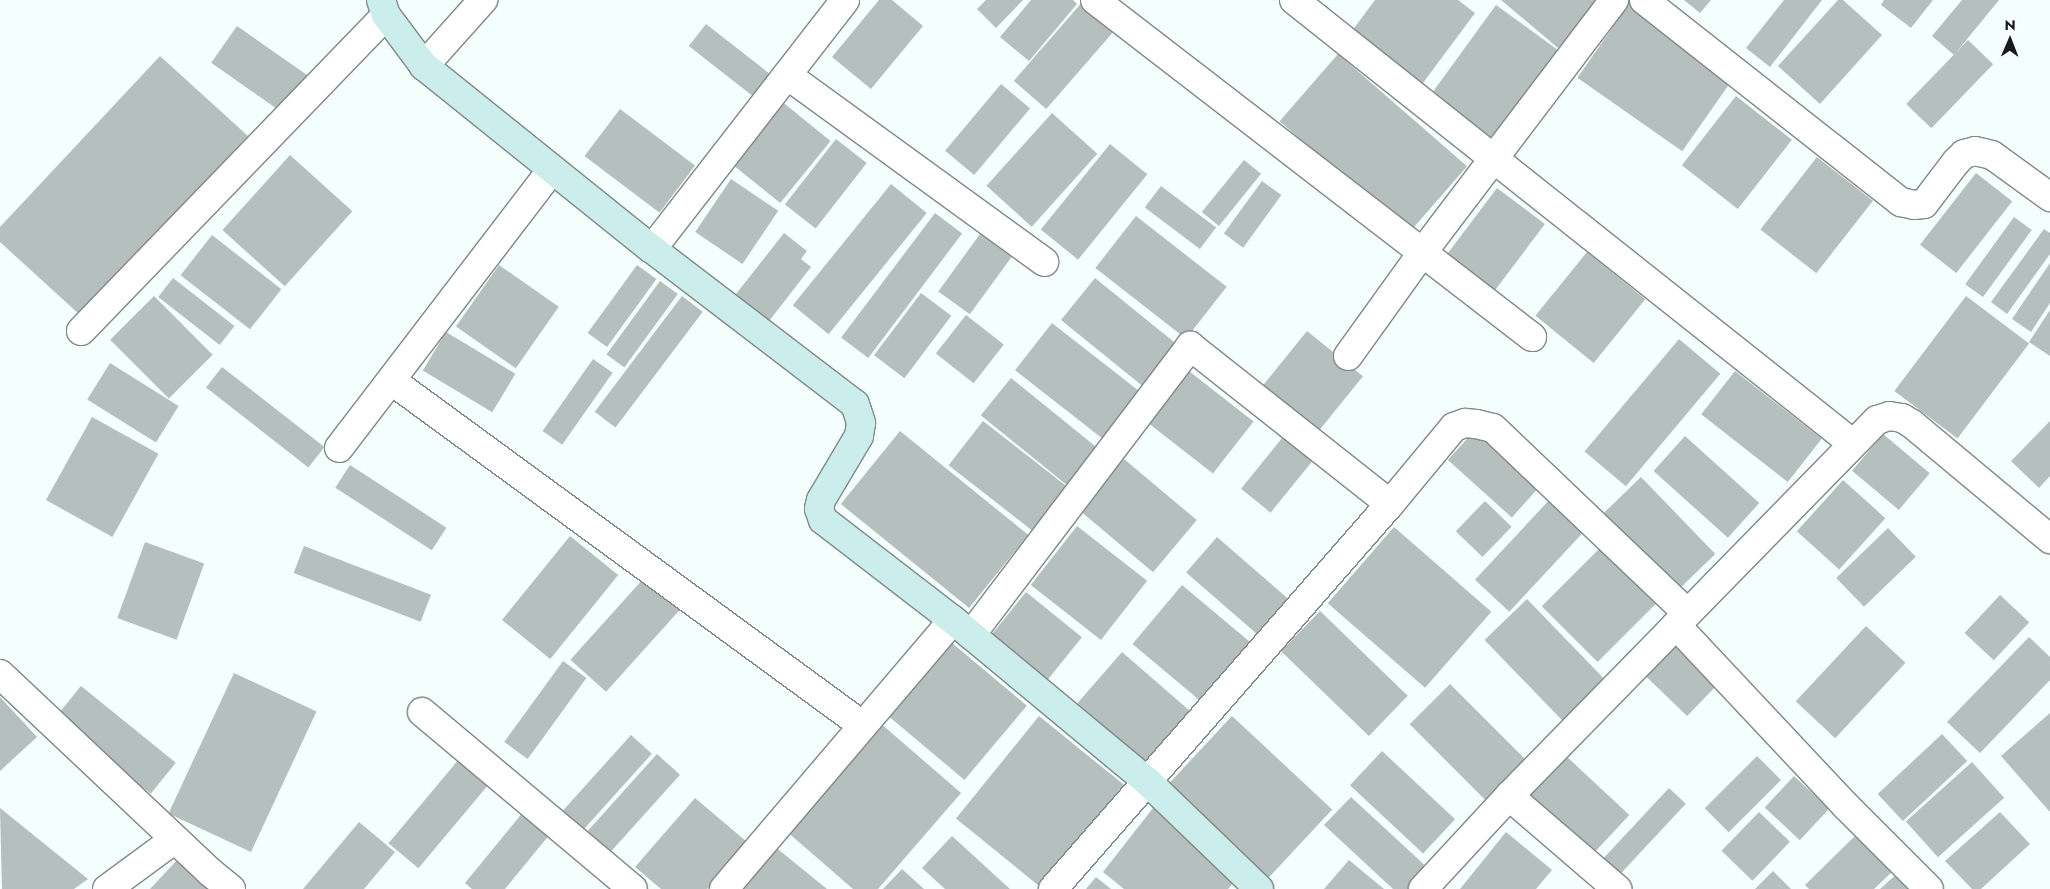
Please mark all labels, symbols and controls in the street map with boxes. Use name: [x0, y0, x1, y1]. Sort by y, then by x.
north arrow: [1985, 15, 2035, 65]
text: N: [2005, 15, 2016, 35]

